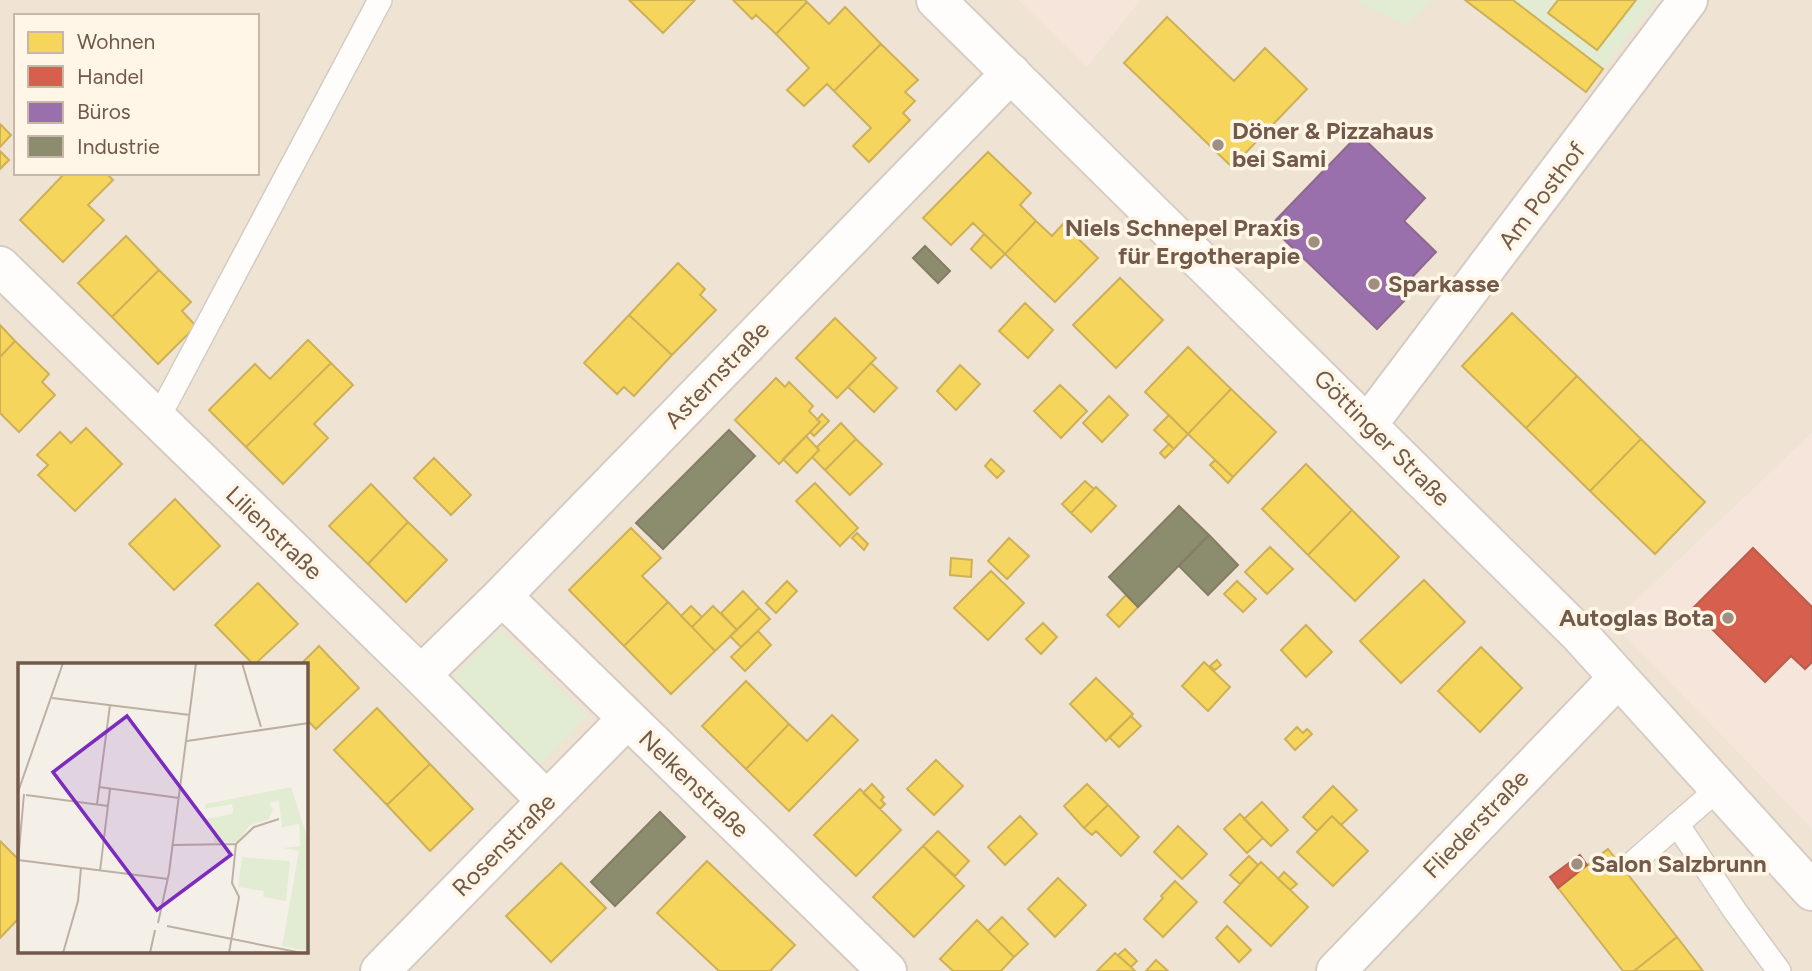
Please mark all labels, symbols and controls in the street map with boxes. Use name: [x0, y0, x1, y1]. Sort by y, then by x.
legend: [14, 14, 259, 175]
text: Wohnen: [77, 29, 155, 54]
text: Handel: [77, 64, 144, 89]
text: Büros: [77, 99, 131, 124]
place label: Döner & Pizzahaus bei Sami: [1232, 116, 1433, 173]
text: Industrie: [77, 134, 160, 159]
street label: Am Posthof: [1492, 136, 1591, 255]
marker: Döner & Pizzahaus bei Sami: [1210, 137, 1226, 153]
place label: Niels Schnepel Praxis für Ergotherapie: [1065, 213, 1300, 270]
marker: Niels Schnepel Praxis für Ergotherapie: [1306, 234, 1322, 250]
place label: Sparkasse: [1388, 269, 1500, 298]
marker: Sparkasse: [1366, 276, 1382, 292]
street label: Asternstraße: [658, 315, 775, 434]
street label: Göttinger Straße: [1308, 363, 1457, 512]
street label: Lilienstraße: [220, 480, 329, 586]
place label: Autoglas Bota: [1559, 603, 1714, 632]
marker: Autoglas Bota: [1720, 610, 1736, 626]
inset map: [18, 663, 308, 954]
street label: Nelkenstraße: [633, 724, 756, 843]
street label: Fliederstraße: [1417, 763, 1535, 884]
street label: Rosenstraße: [446, 787, 561, 902]
place label: Salon Salzbrunn: [1591, 849, 1767, 878]
marker: Salon Salzbrunn: [1569, 856, 1585, 872]

